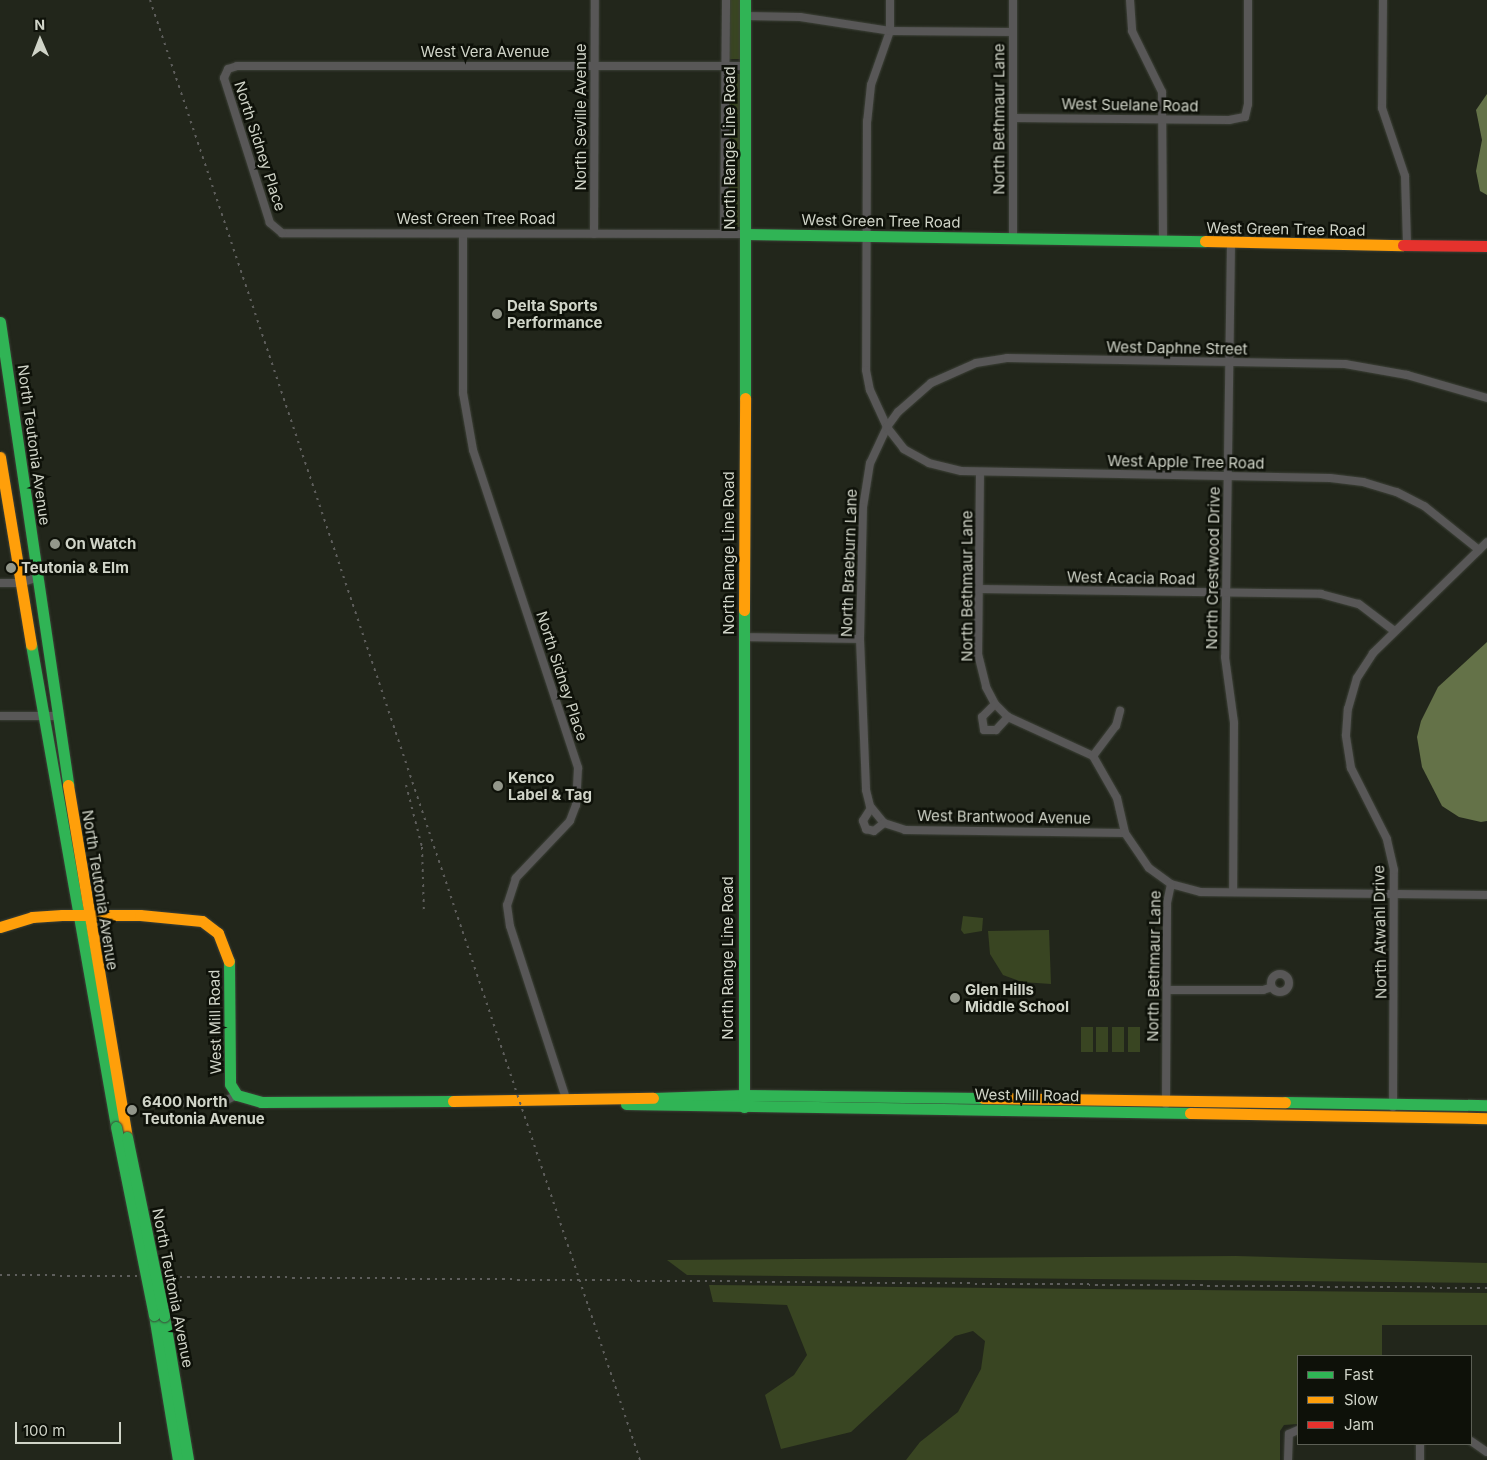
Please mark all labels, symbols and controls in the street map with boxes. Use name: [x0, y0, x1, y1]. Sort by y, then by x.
north arrow: [15, 15, 65, 65]
text: N: [34, 16, 45, 33]
street label: West Vera Avenue: [420, 43, 550, 61]
street label: North Seville Avenue: [572, 43, 590, 191]
street label: North Bethmaur Lane: [990, 43, 1008, 195]
street label: North Range Line Road: [721, 66, 739, 230]
street label: North Sidney Place: [231, 79, 289, 213]
street label: West Suelane Road: [1061, 95, 1199, 115]
street label: West Green Tree Road: [396, 210, 556, 228]
street label: West Green Tree Road: [801, 211, 961, 231]
street label: West Green Tree Road: [1206, 219, 1366, 239]
place label: Delta Sports Performance: [507, 296, 602, 331]
marker: Delta Sports Performance: [491, 308, 503, 320]
street label: West Daphne Street: [1106, 338, 1248, 358]
street label: North Teutonia Avenue: [14, 364, 54, 526]
street label: West Apple Tree Road: [1107, 452, 1265, 472]
street label: North Range Line Road: [720, 471, 738, 635]
street label: North Crestwood Drive: [1203, 486, 1223, 650]
street label: North Braeburn Lane: [837, 489, 861, 637]
street label: North Bethmaur Lane: [958, 510, 976, 662]
place label: On Watch: [65, 535, 136, 553]
marker: On Watch: [49, 538, 61, 550]
place label: Teutonia & Elm: [21, 559, 129, 577]
marker: Teutonia & Elm: [5, 562, 17, 574]
street label: West Acacia Road: [1067, 568, 1195, 588]
street label: North Sidney Place: [533, 609, 591, 743]
place label: Kenco Label & Tag: [508, 768, 592, 803]
marker: Kenco Label & Tag: [492, 780, 504, 792]
street label: West Brantwood Avenue: [917, 806, 1091, 828]
street label: North Teutonia Avenue: [78, 809, 122, 971]
street label: North Atwahl Drive: [1370, 865, 1390, 999]
street label: North Range Line Road: [719, 876, 737, 1040]
street label: North Bethmaur Lane: [1144, 890, 1164, 1042]
street label: West Mill Road: [205, 970, 225, 1074]
place label: Glen Hills Middle School: [965, 980, 1069, 1015]
marker: Glen Hills Middle School: [949, 992, 961, 1004]
street label: West Mill Road: [975, 1085, 1079, 1105]
place label: 6400 North Teutonia Avenue: [142, 1092, 265, 1127]
marker: 6400 North Teutonia Avenue: [126, 1104, 138, 1116]
street label: North Teutonia Avenue: [149, 1207, 197, 1369]
legend: [1297, 1355, 1472, 1445]
text: Fast: [1344, 1365, 1374, 1384]
text: Slow: [1344, 1390, 1378, 1409]
scale bar: [18, 1412, 124, 1444]
text: Jam: [1344, 1415, 1374, 1434]
text: 100 m: [23, 1421, 65, 1440]

